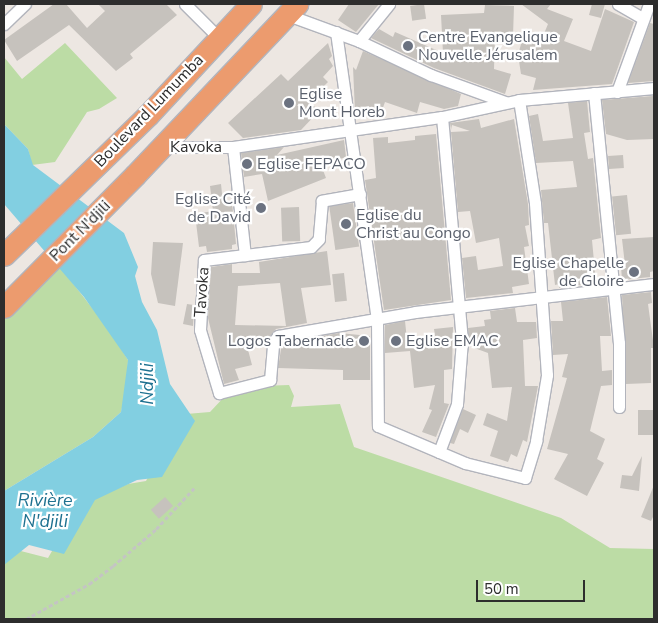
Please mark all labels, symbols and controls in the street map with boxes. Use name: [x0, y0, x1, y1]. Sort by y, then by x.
place label: Centre Evangelique Nouvelle Jérusalem: [418, 27, 558, 65]
marker: Centre Evangelique Nouvelle Jérusalem: [402, 40, 414, 52]
street label: Boulevard Lumumba: [90, 51, 208, 171]
place label: Eglise Mont Horeb: [299, 84, 385, 122]
marker: Eglise Mont Horeb: [283, 97, 295, 109]
street label: Kavoka: [170, 137, 222, 157]
place label: Eglise FEPACO: [257, 154, 366, 174]
marker: Eglise FEPACO: [241, 158, 253, 170]
place label: Eglise Cité de David: [175, 189, 251, 227]
street label: Pont N'djili: [46, 197, 114, 265]
marker: Eglise Cité de David: [255, 202, 267, 214]
place label: Eglise du Christ au Congo: [356, 205, 471, 243]
marker: Eglise du Christ au Congo: [340, 218, 352, 230]
place label: Eglise Chapelle de Gloire: [513, 253, 624, 291]
street label: Tavoka: [191, 266, 213, 318]
marker: Eglise Chapelle de Gloire: [628, 266, 640, 278]
place label: Logos Tabernacle: [228, 331, 354, 351]
place label: Eglise EMAC: [406, 331, 499, 351]
marker: Logos Tabernacle: [358, 335, 370, 347]
marker: Eglise EMAC: [390, 335, 402, 347]
water label: Ndjili: [136, 363, 158, 405]
water label: Rivière N'djili: [17, 490, 73, 532]
scale bar: [478, 570, 587, 602]
text: 50 m: [484, 579, 519, 599]

